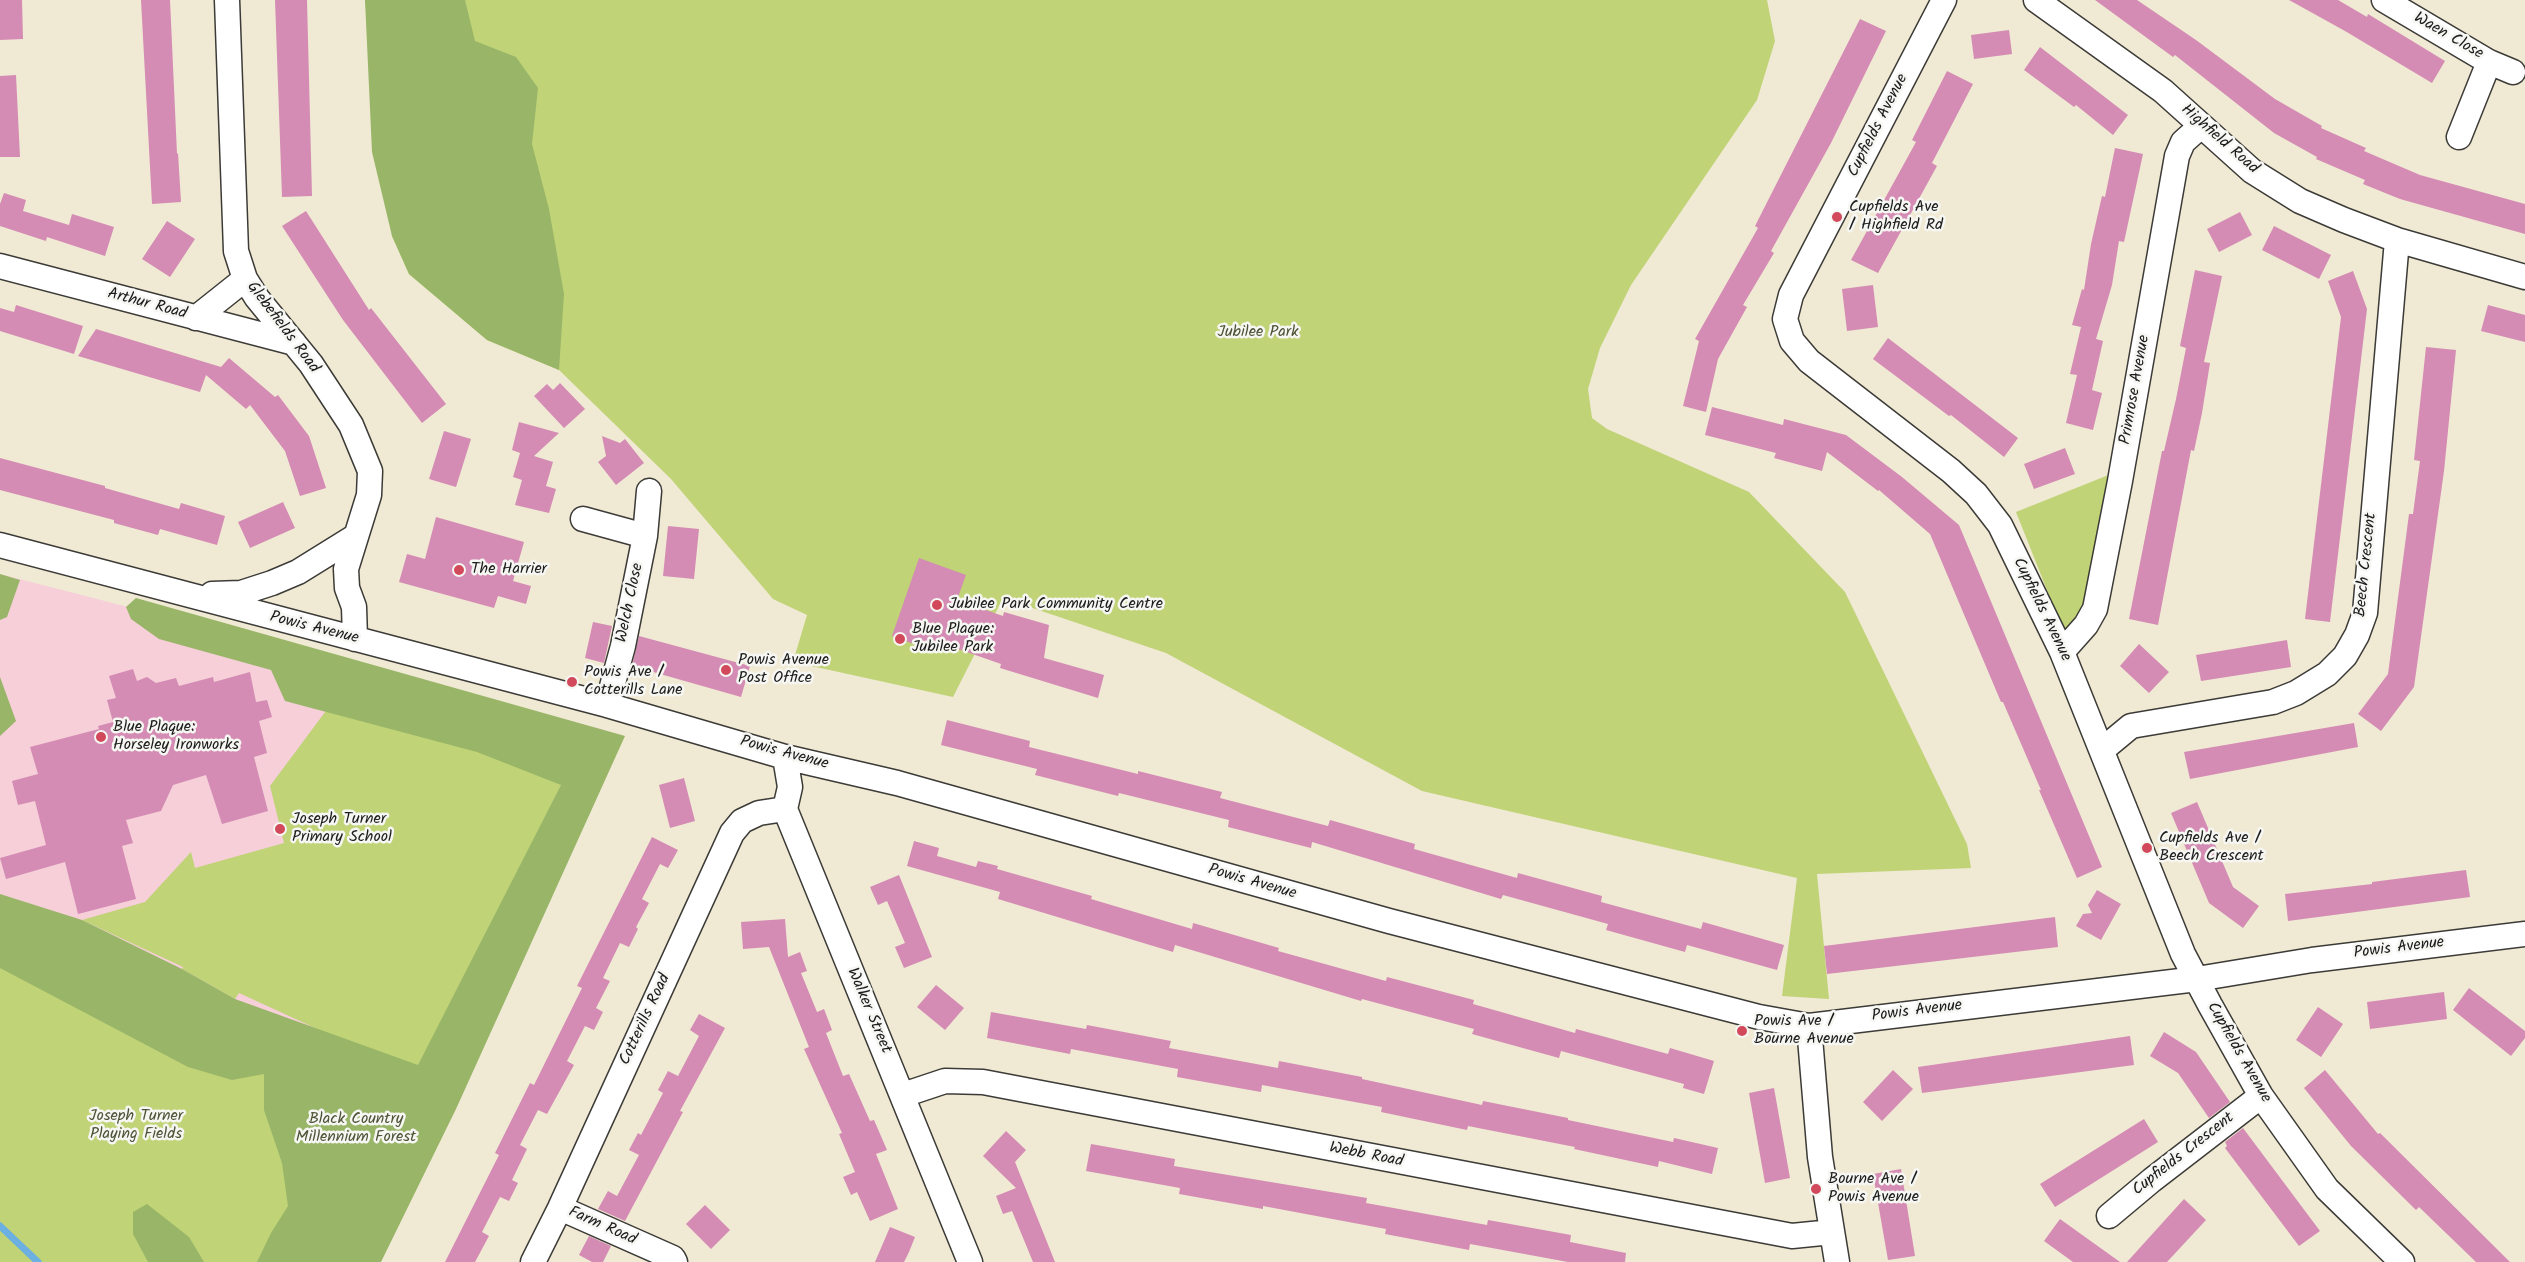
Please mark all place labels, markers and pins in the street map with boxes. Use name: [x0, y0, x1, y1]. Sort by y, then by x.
place label: Cupfields Ave / Highfield Rd: [1849, 198, 1943, 236]
marker: Cupfields Ave / Highfield Rd: [1830, 210, 1844, 224]
place label: The Harrier: [471, 560, 547, 580]
marker: The Harrier: [452, 563, 466, 577]
place label: Jubilee Park Community Centre: [949, 595, 1163, 615]
marker: Jubilee Park Community Centre: [930, 598, 944, 612]
place label: Blue Plaque: Jubilee Park: [912, 620, 994, 658]
marker: Blue Plaque: Jubilee Park: [893, 632, 907, 646]
place label: Powis Avenue Post Office: [738, 651, 829, 689]
place label: Powis Ave / Cotterills Lane: [584, 663, 683, 701]
marker: Powis Avenue Post Office: [719, 663, 733, 677]
marker: Powis Ave / Cotterills Lane: [565, 675, 579, 689]
place label: Blue Plaque: Horseley Ironworks: [113, 718, 239, 756]
marker: Blue Plaque: Horseley Ironworks: [94, 730, 108, 744]
place label: Joseph Turner Primary School: [292, 810, 392, 848]
marker: Joseph Turner Primary School: [273, 822, 287, 836]
place label: Cupfields Ave / Beech Crescent: [2159, 829, 2264, 867]
marker: Cupfields Ave / Beech Crescent: [2140, 841, 2154, 855]
place label: Powis Ave / Bourne Avenue: [1754, 1012, 1854, 1050]
marker: Powis Ave / Bourne Avenue: [1735, 1024, 1749, 1038]
place label: Bourne Ave / Powis Avenue: [1828, 1170, 1919, 1208]
marker: Bourne Ave / Powis Avenue: [1809, 1182, 1823, 1196]

